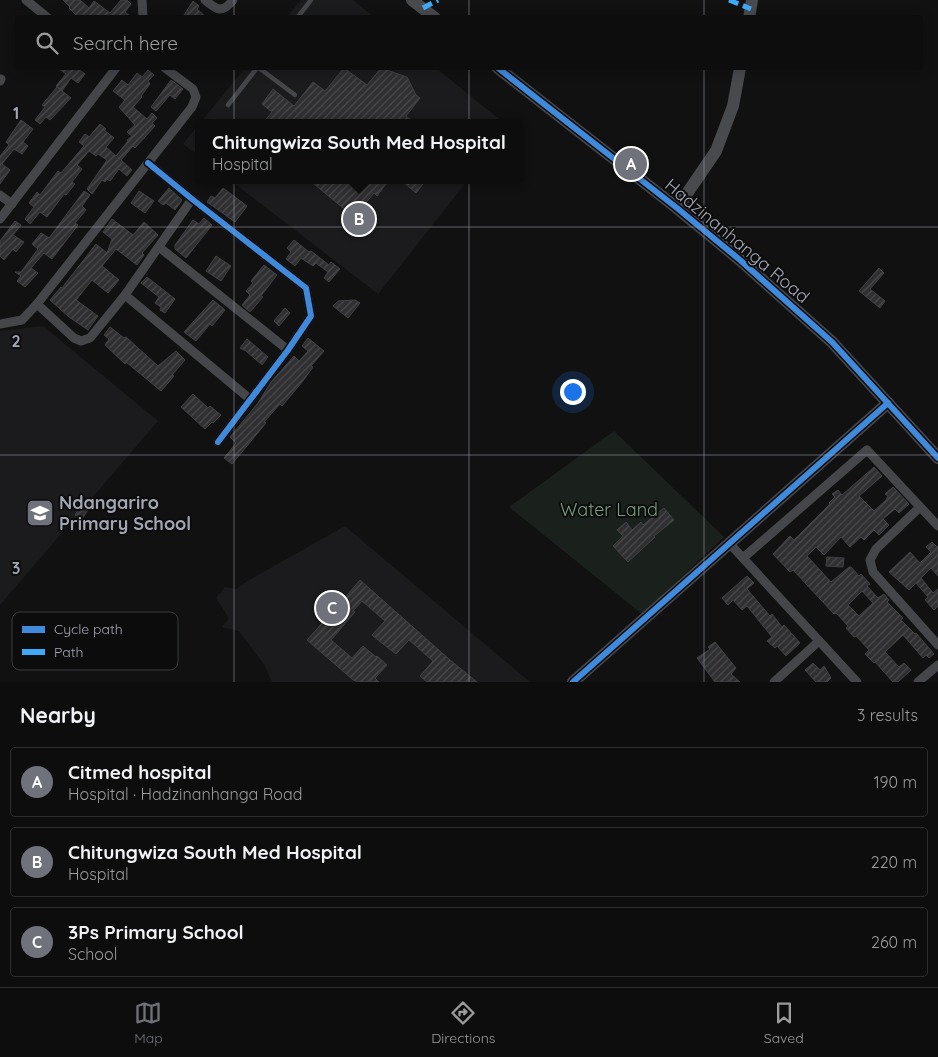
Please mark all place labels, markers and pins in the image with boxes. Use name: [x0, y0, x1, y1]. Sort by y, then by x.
pin: A: [615, 145, 647, 183]
pin: B: [343, 200, 375, 238]
place label: Ndangariro Primary School: [59, 491, 191, 535]
school or university icon: Ndangariro Primary School: [25, 498, 55, 528]
pin: C: [316, 589, 348, 627]

